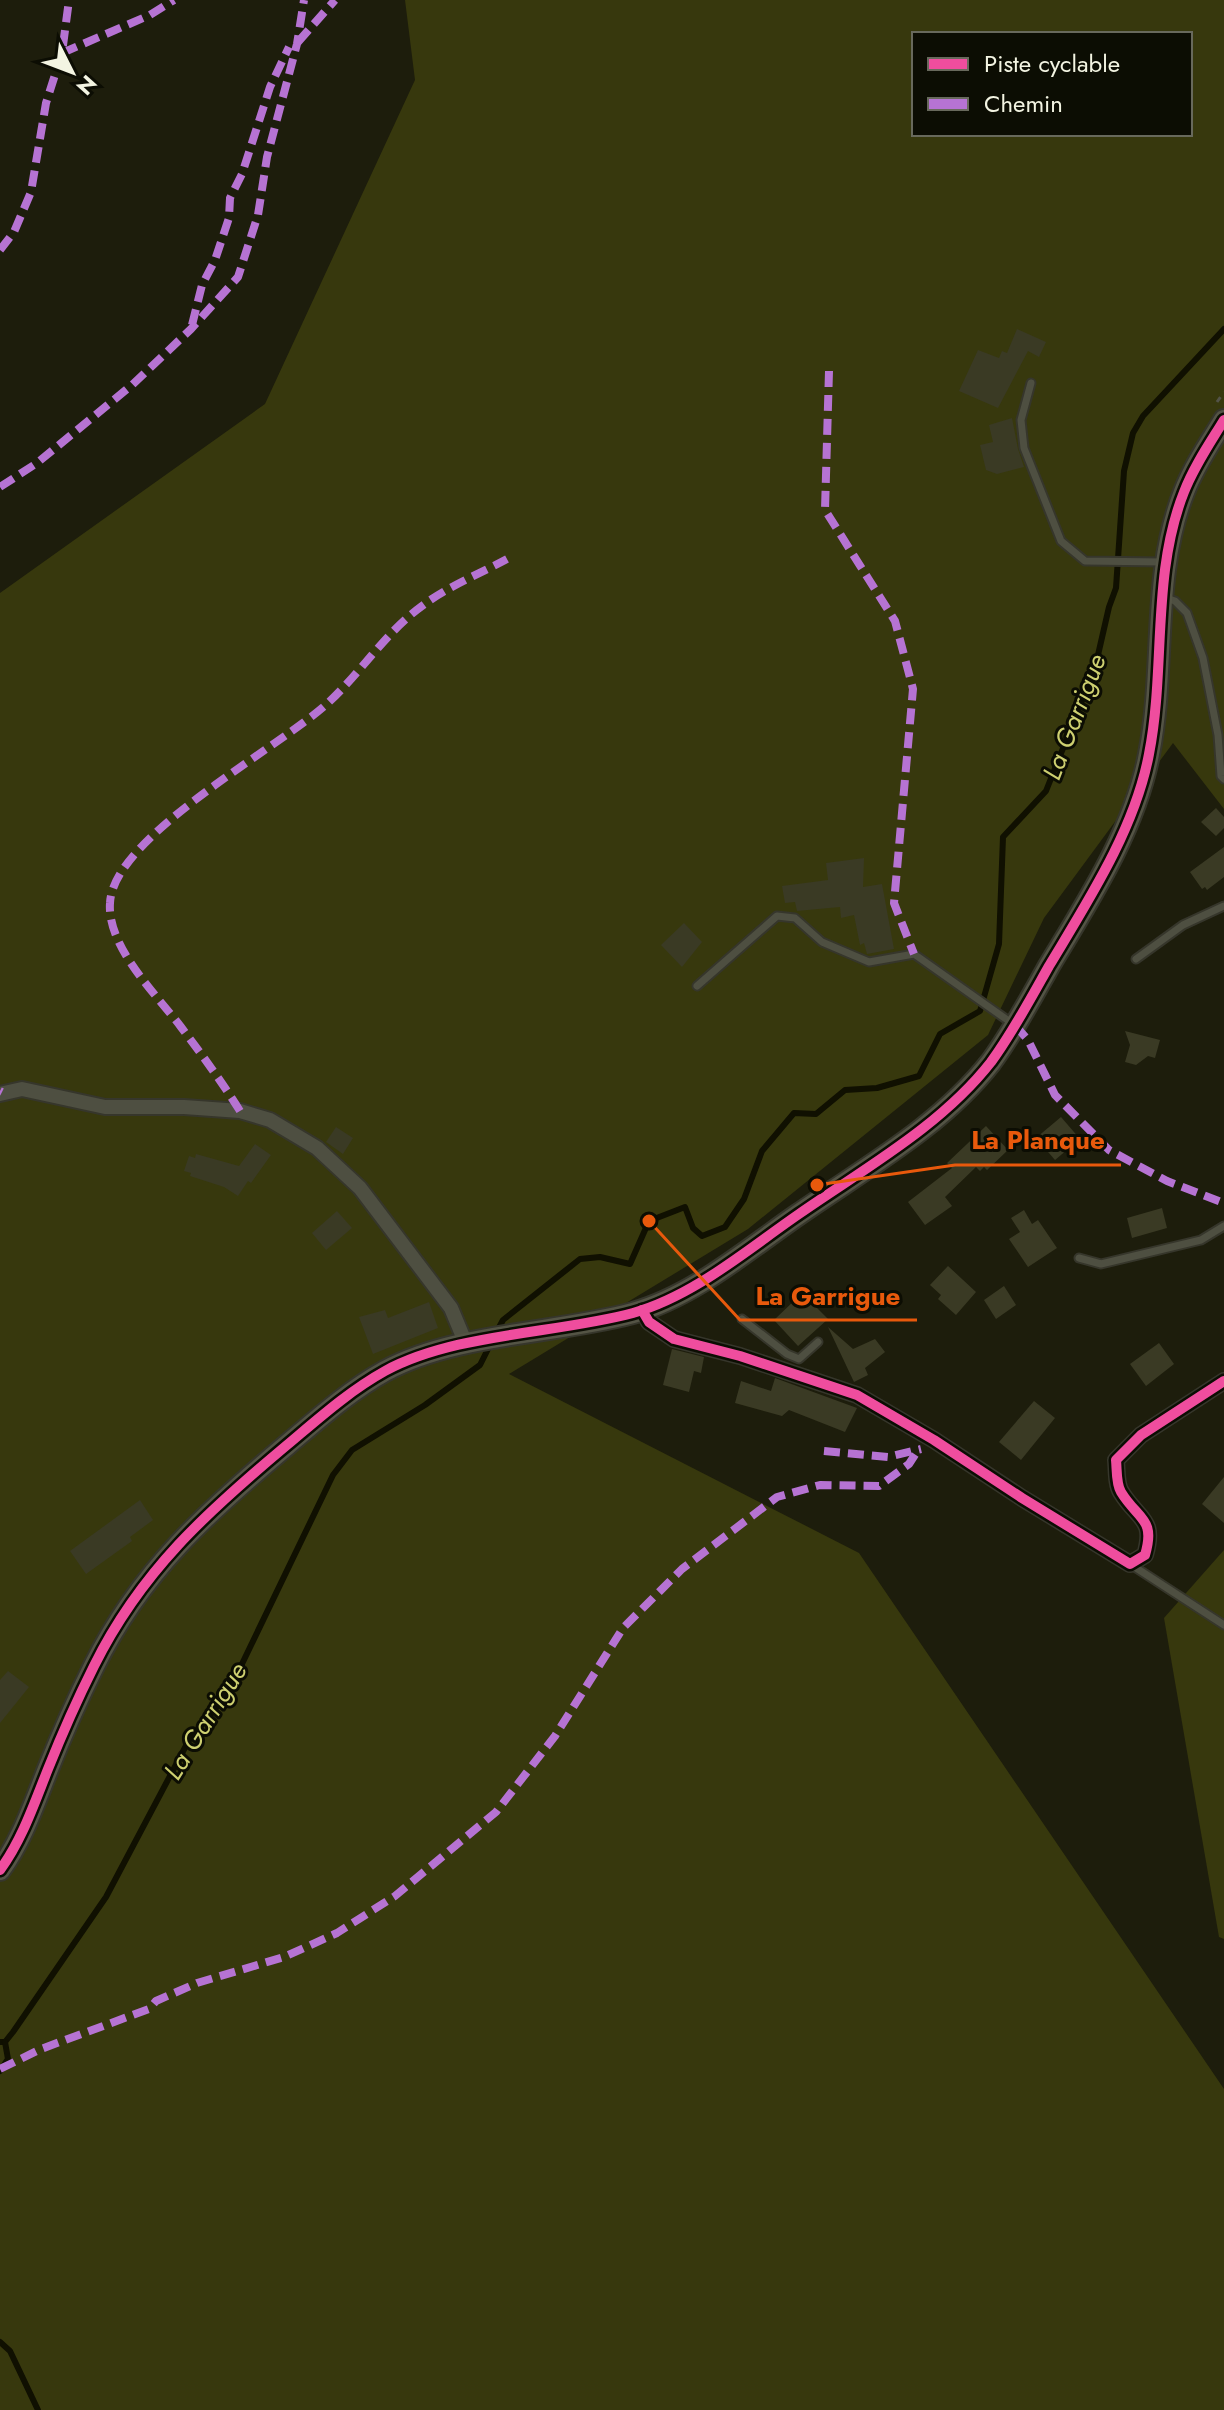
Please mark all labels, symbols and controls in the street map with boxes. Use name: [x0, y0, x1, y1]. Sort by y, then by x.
north arrow: [32, 32, 112, 112]
legend: [912, 32, 1192, 136]
text: Piste cyclable: [984, 46, 1120, 81]
text: N: [69, 68, 105, 103]
text: Chemin: [984, 86, 1063, 121]
water label: La Garrigue: [1033, 649, 1115, 785]
callout: La Planque: [955, 1115, 1121, 1165]
text: La Planque: [971, 1121, 1105, 1159]
callout: La Garrigue: [740, 1270, 917, 1320]
text: La Garrigue: [756, 1277, 901, 1315]
water label: La Garrigue: [154, 1655, 256, 1787]

